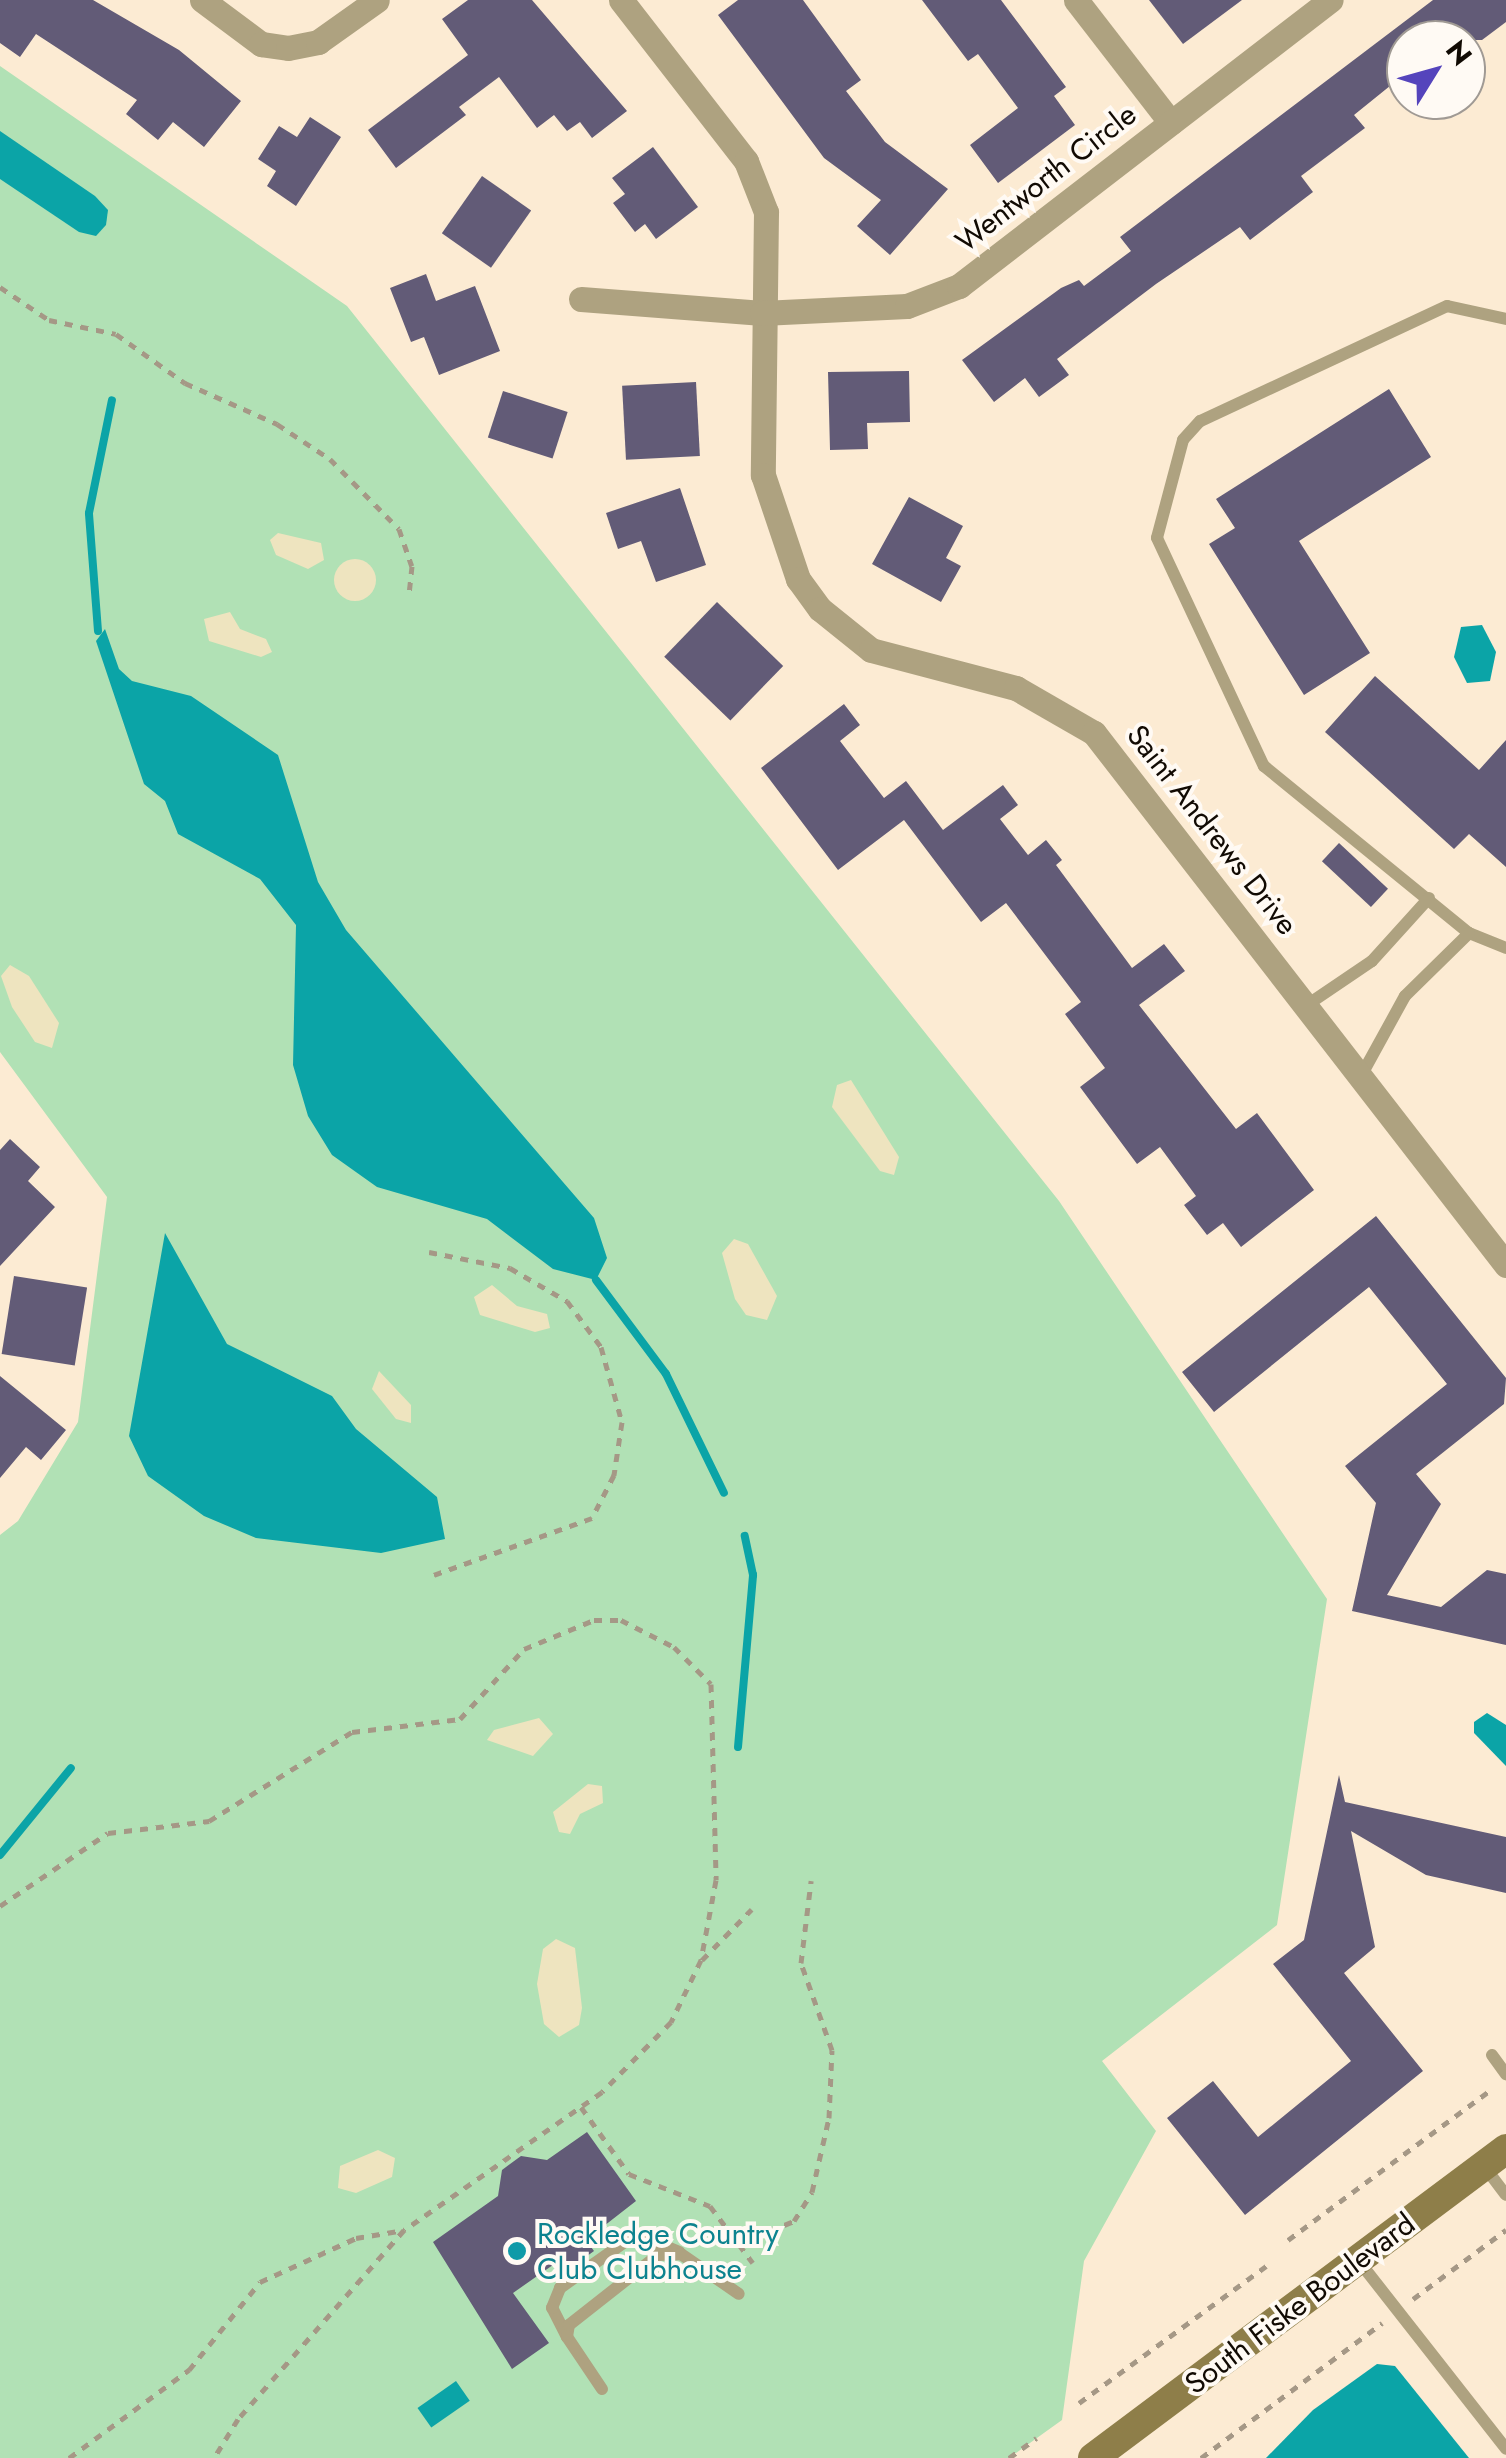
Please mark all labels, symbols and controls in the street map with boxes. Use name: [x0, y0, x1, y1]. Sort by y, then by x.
north arrow: [1386, 20, 1486, 120]
text: N: [1436, 32, 1482, 74]
street label: Wentworth Circle: [949, 96, 1143, 260]
street label: Saint Andrews Drive: [1119, 718, 1305, 942]
street label: South Fiske Boulevard: [1178, 2206, 1422, 2402]
place label: Rockledge Country Club Clubhouse: [537, 2216, 779, 2286]
marker: Rockledge Country Club Clubhouse: [506, 2240, 528, 2262]

